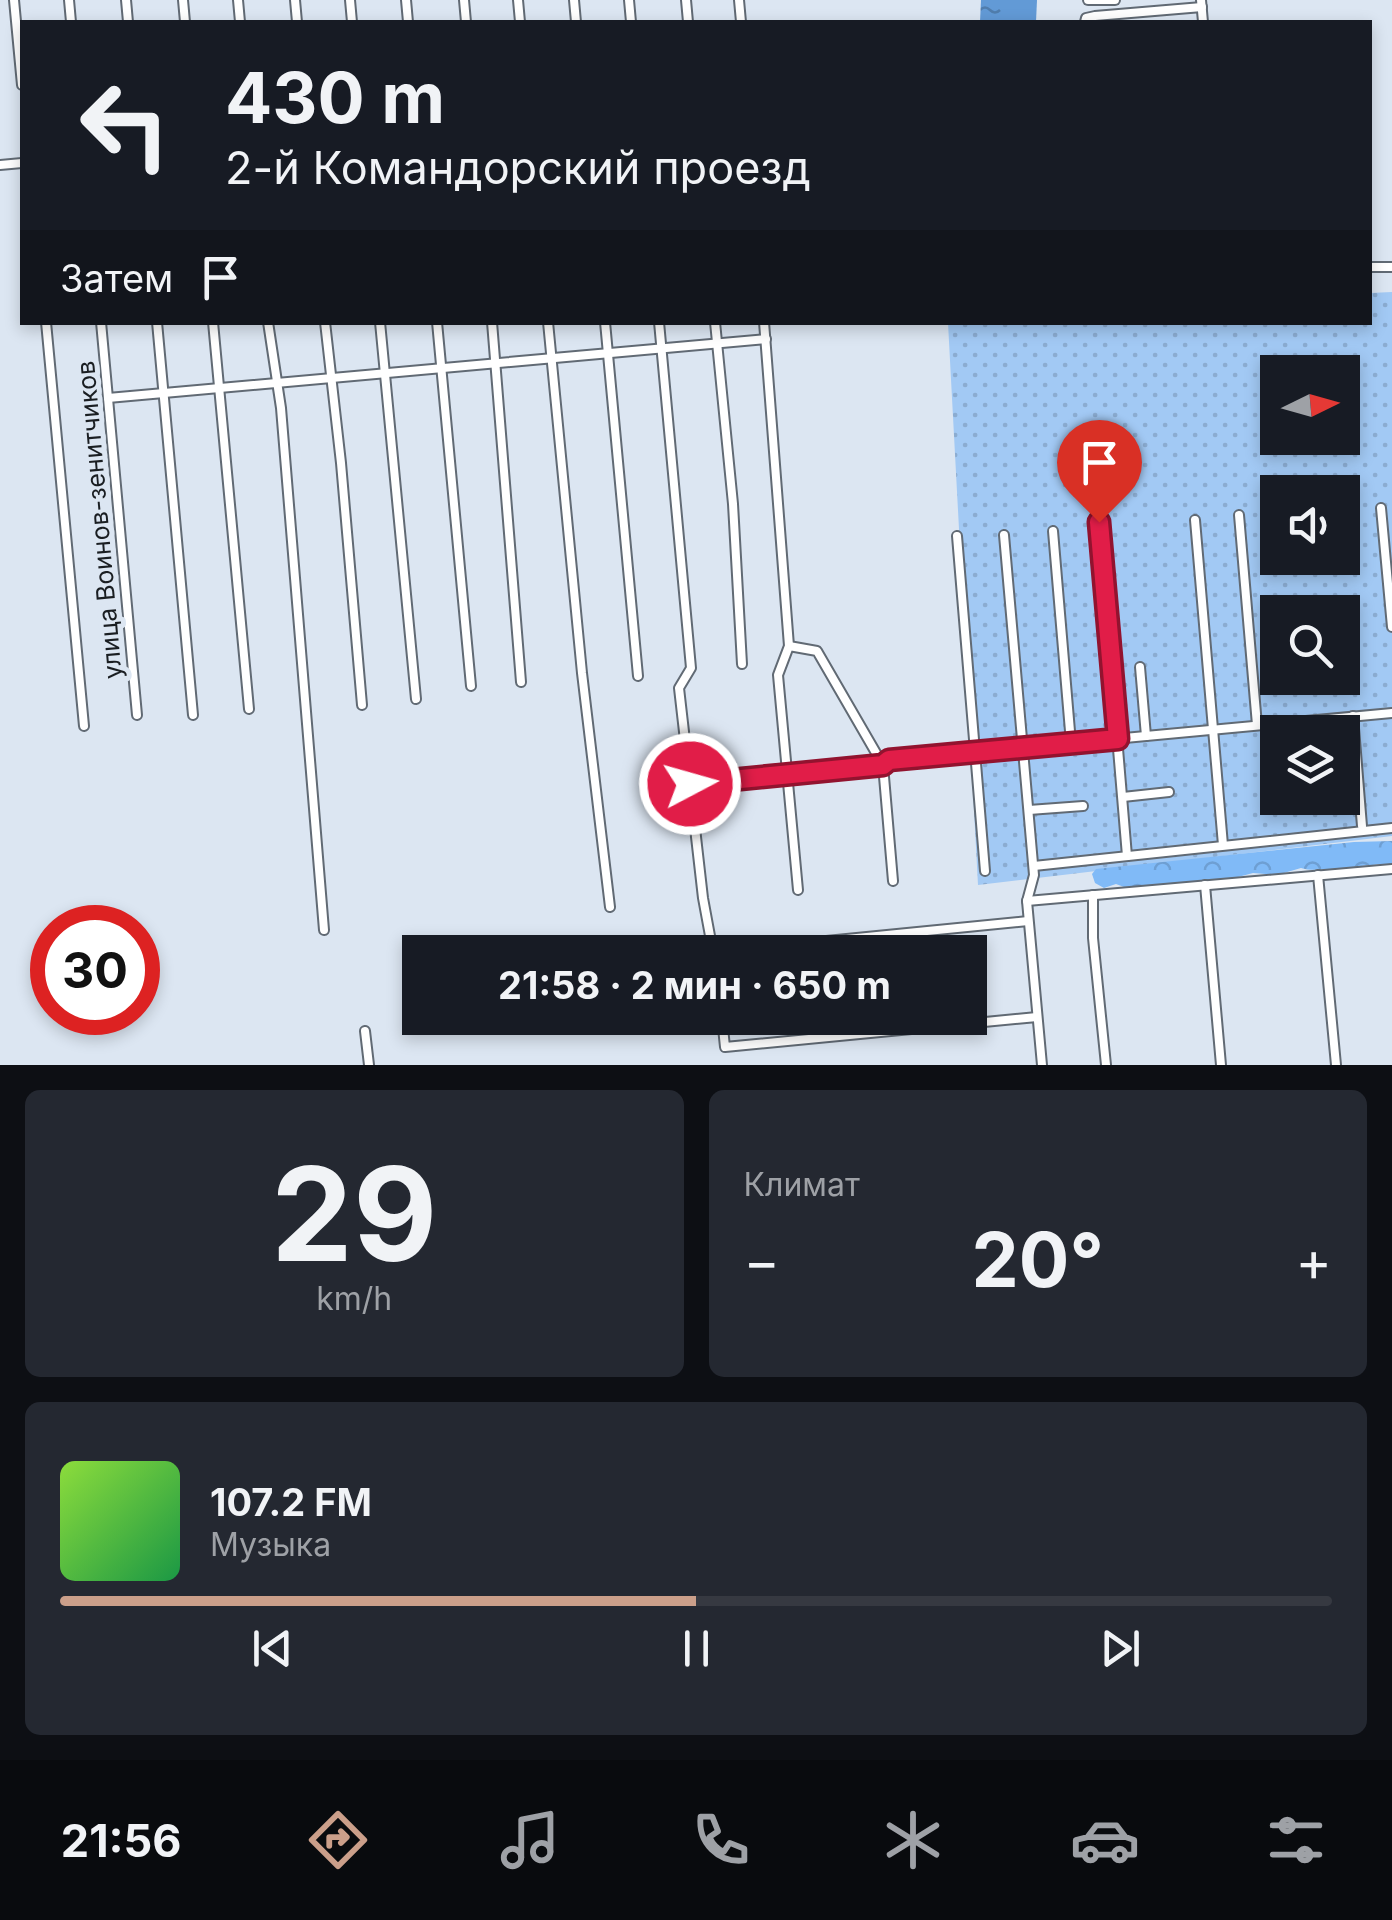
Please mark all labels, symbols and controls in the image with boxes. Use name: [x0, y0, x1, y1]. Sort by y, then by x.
text: 430 m: [225, 55, 445, 140]
icon: left: [60, 60, 190, 190]
text: 2-й Командорский проезд: [225, 140, 811, 195]
icon: arrive: [193, 250, 248, 305]
text: Затем: [60, 255, 173, 301]
north arrow: [1260, 355, 1360, 455]
map controls: [1260, 355, 1360, 815]
street label: улица Воинов-зенитчиков: [70, 360, 128, 680]
pin: [1057, 420, 1142, 523]
icon: arrive: [1072, 435, 1127, 490]
button: sound: [1260, 475, 1360, 575]
button: search: [1260, 595, 1360, 695]
button: layers: [1260, 715, 1360, 815]
position arrow: [638, 732, 742, 836]
speed limit sign: 30: [30, 905, 160, 1035]
text: 21:58 · 2 мин · 650 m: [498, 962, 891, 1008]
text: 29: [271, 1135, 437, 1292]
text: Климат: [744, 1165, 860, 1204]
text: 20°: [972, 1214, 1104, 1305]
text: −: [744, 1228, 780, 1294]
text: +: [1296, 1228, 1332, 1294]
text: km/h: [316, 1279, 392, 1318]
text: 107.2 FM: [210, 1479, 372, 1525]
text: Музыка: [210, 1525, 331, 1564]
icon: previous: [245, 1621, 300, 1676]
icon: pause: [669, 1621, 724, 1676]
icon: next: [1093, 1621, 1148, 1676]
icon: directions: [303, 1805, 373, 1875]
icon: music: [495, 1805, 565, 1875]
icon: phone: [686, 1805, 756, 1875]
icon: climate: [878, 1805, 948, 1875]
icon: car: [1070, 1805, 1140, 1875]
icon: filters: [1261, 1805, 1331, 1875]
text: 21:56: [61, 1813, 182, 1868]

